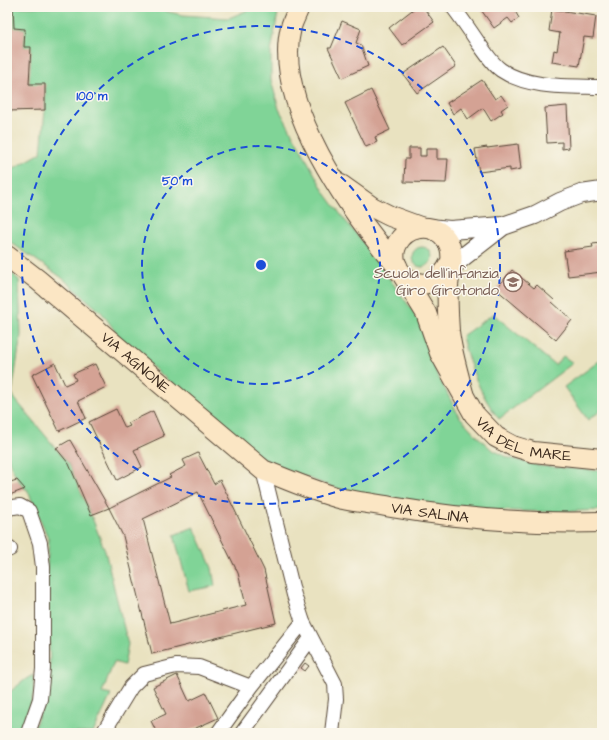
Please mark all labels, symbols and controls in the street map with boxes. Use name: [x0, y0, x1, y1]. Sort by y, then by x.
text: 100 m: [77, 88, 108, 105]
text: 50 m: [162, 173, 193, 190]
centre of rings: [254, 258, 268, 272]
place label: Scuola dell'infanzia Giro Girotondo: [374, 263, 500, 301]
school or university icon: Scuola dell'infanzia Giro Girotondo: [502, 271, 524, 293]
street label: VIA AGNONE: [96, 327, 175, 398]
street label: VIA DEL MARE: [471, 412, 573, 466]
street label: VIA SALINA: [390, 497, 470, 528]

